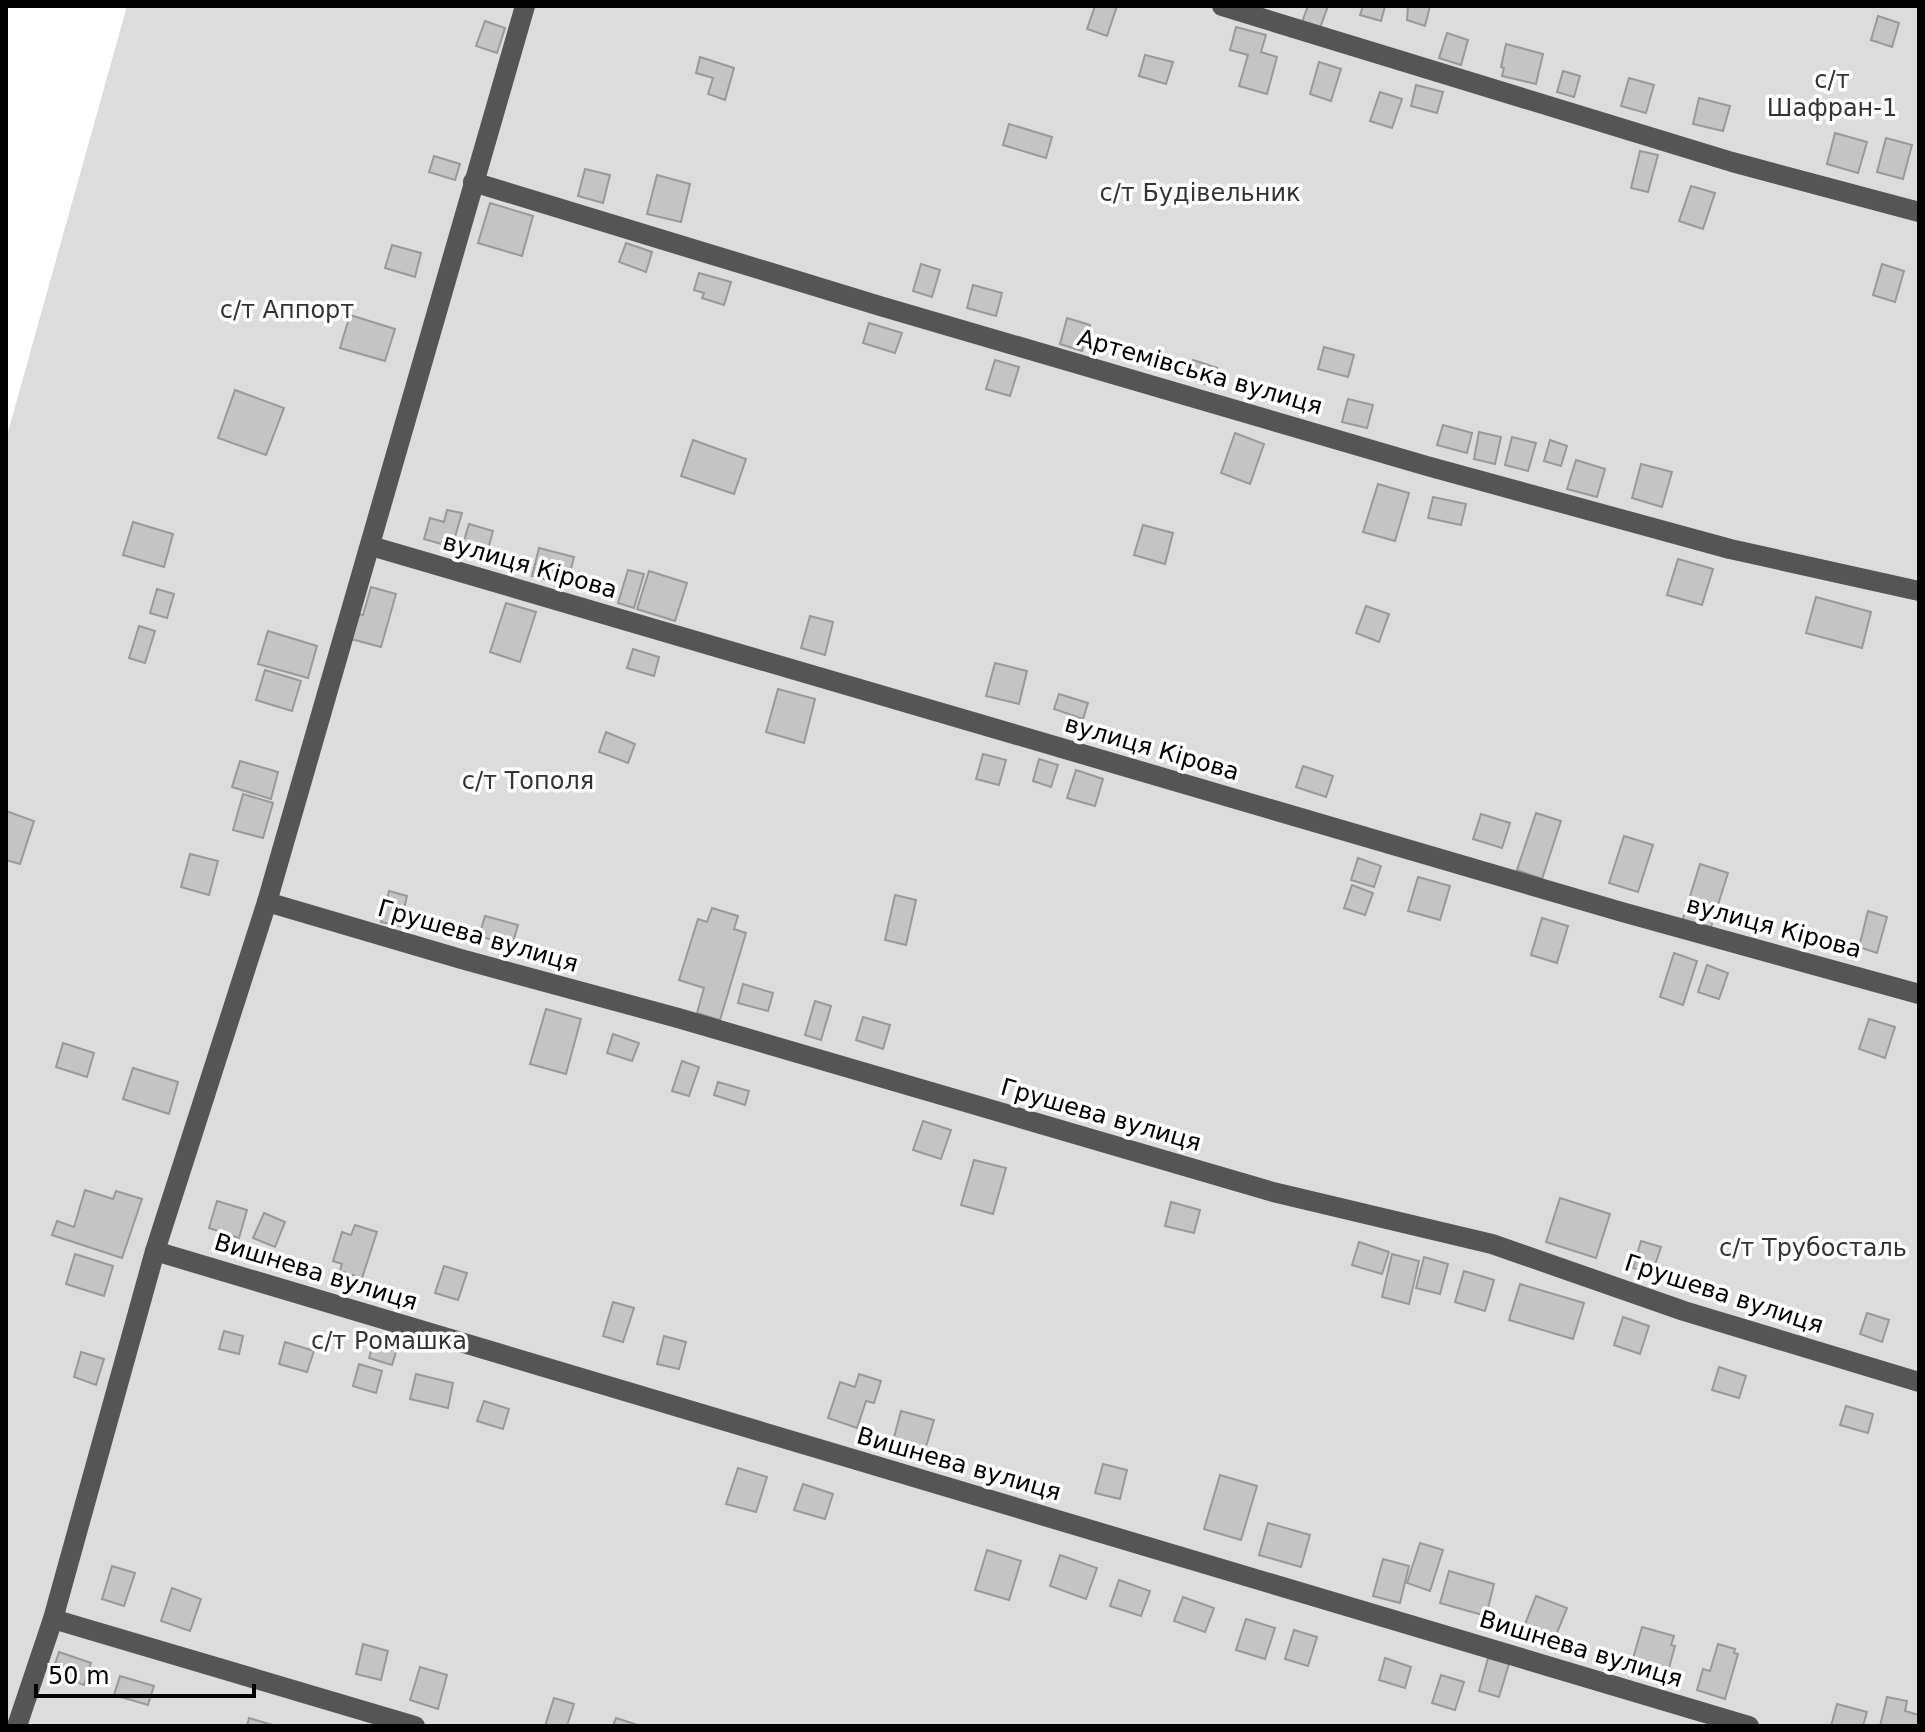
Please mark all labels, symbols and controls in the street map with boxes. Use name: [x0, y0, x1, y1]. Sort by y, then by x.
park label: с/т Шафран-1: [1767, 66, 1897, 122]
park label: с/т Будівельник: [1100, 179, 1301, 207]
park label: с/т Аппорт: [220, 296, 354, 324]
street label: Артемівська вулиця: [1074, 324, 1326, 420]
street label: вулиця Кірова: [440, 528, 620, 604]
street label: вулиця Кірова: [1062, 710, 1242, 786]
park label: с/т Тополя: [462, 767, 594, 795]
street label: вулиця Кірова: [1683, 890, 1865, 964]
street label: Грушева вулиця: [374, 894, 582, 978]
street label: Грушева вулиця: [997, 1073, 1205, 1157]
street label: Вишнева вулиця: [211, 1228, 421, 1316]
park label: с/т Трубосталь: [1719, 1234, 1907, 1262]
street label: Грушева вулиця: [1621, 1249, 1827, 1339]
park label: с/т Ромашка: [311, 1327, 467, 1355]
street label: Вишнева вулиця: [854, 1421, 1064, 1507]
street label: Вишнева вулиця: [1476, 1605, 1686, 1693]
scale bar: [36, 1648, 254, 1698]
text: 50 m: [48, 1662, 110, 1690]

